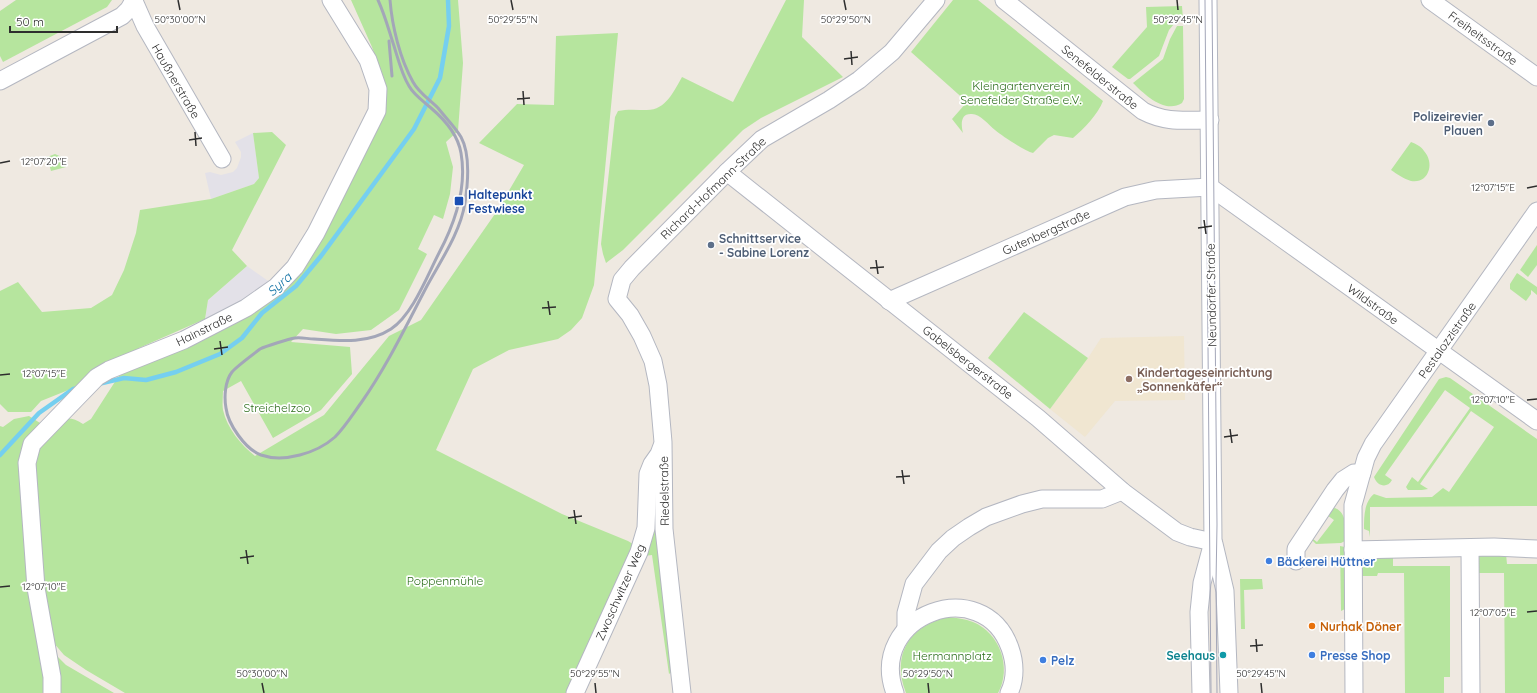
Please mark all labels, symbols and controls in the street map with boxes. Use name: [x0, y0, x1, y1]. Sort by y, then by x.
scale bar: [10, 8, 117, 34]
street label: Freiheitsstraße: [1445, 8, 1521, 68]
text: 50°30'00"N: [155, 13, 205, 26]
text: 50°29'55"N: [488, 13, 538, 26]
text: 50°29'50"N: [821, 13, 871, 26]
text: 50°29'45"N: [1153, 13, 1203, 26]
text: 50 m: [16, 14, 44, 29]
street label: Haußnerstraße: [149, 41, 204, 121]
street label: Senefelderstraße: [1058, 41, 1142, 113]
park label: Kleingartenverein Senefelder Straße e.V.: [960, 78, 1082, 107]
place label: Polizeirevier Plauen: [1413, 109, 1483, 138]
marker: Polizeirevier Plauen: [1486, 118, 1496, 128]
street label: Richard-Hofmann-Straße: [657, 134, 769, 242]
text: 12°07'20"E: [21, 155, 67, 168]
text: 12°07'15"E: [1471, 181, 1515, 194]
place label: Haltepunkt Festwiese: [468, 187, 533, 216]
marker: Haltepunkt Festwiese: [453, 195, 465, 207]
street label: Gutenbergstraße: [1000, 206, 1092, 258]
place label: Schnittservice - Sabine Lorenz: [719, 231, 809, 260]
marker: Schnittservice - Sabine Lorenz: [706, 240, 716, 250]
street label: Neundorfer Straße: [1203, 243, 1219, 347]
water label: Syra: [263, 268, 295, 299]
street label: Wildstraße: [1344, 280, 1402, 328]
street label: Pestalozzistraße: [1415, 299, 1479, 381]
street label: Hainstraße: [173, 309, 235, 349]
street label: Gabelsbergerstraße: [920, 322, 1016, 402]
place label: Kindertageseinrichtung „Sonnenkäfer“: [1137, 365, 1273, 394]
text: 12°07'15"E: [22, 367, 66, 380]
marker: Kindertageseinrichtung „Sonnenkäfer“: [1124, 374, 1134, 384]
text: 12°07'10"E: [1471, 393, 1515, 406]
park label: Streichelzoo: [243, 400, 311, 415]
street label: Riedelstraße: [656, 456, 672, 526]
street label: Zwoschwitzer Weg: [592, 541, 648, 643]
place label: Bäckerei Hüttner: [1277, 554, 1375, 569]
marker: Bäckerei Hüttner: [1264, 556, 1274, 566]
park label: Poppenmühle: [407, 573, 483, 588]
text: 12°07'10"E: [22, 580, 66, 593]
text: 12°07'05"E: [1470, 606, 1516, 619]
place label: Nurhak Döner: [1320, 619, 1401, 634]
marker: Nurhak Döner: [1307, 621, 1317, 631]
park label: Hermannplatz: [912, 648, 992, 663]
place label: Seehaus: [1166, 648, 1215, 663]
place label: Presse Shop: [1320, 648, 1391, 663]
marker: Seehaus: [1218, 650, 1228, 660]
marker: Presse Shop: [1307, 650, 1317, 660]
place label: Pelz: [1051, 653, 1074, 668]
marker: Pelz: [1038, 655, 1048, 665]
text: 50°30'00"N: [237, 667, 287, 680]
text: 50°29'55"N: [570, 667, 620, 680]
text: 50°29'50"N: [903, 667, 953, 680]
text: 50°29'45"N: [1236, 667, 1286, 680]

